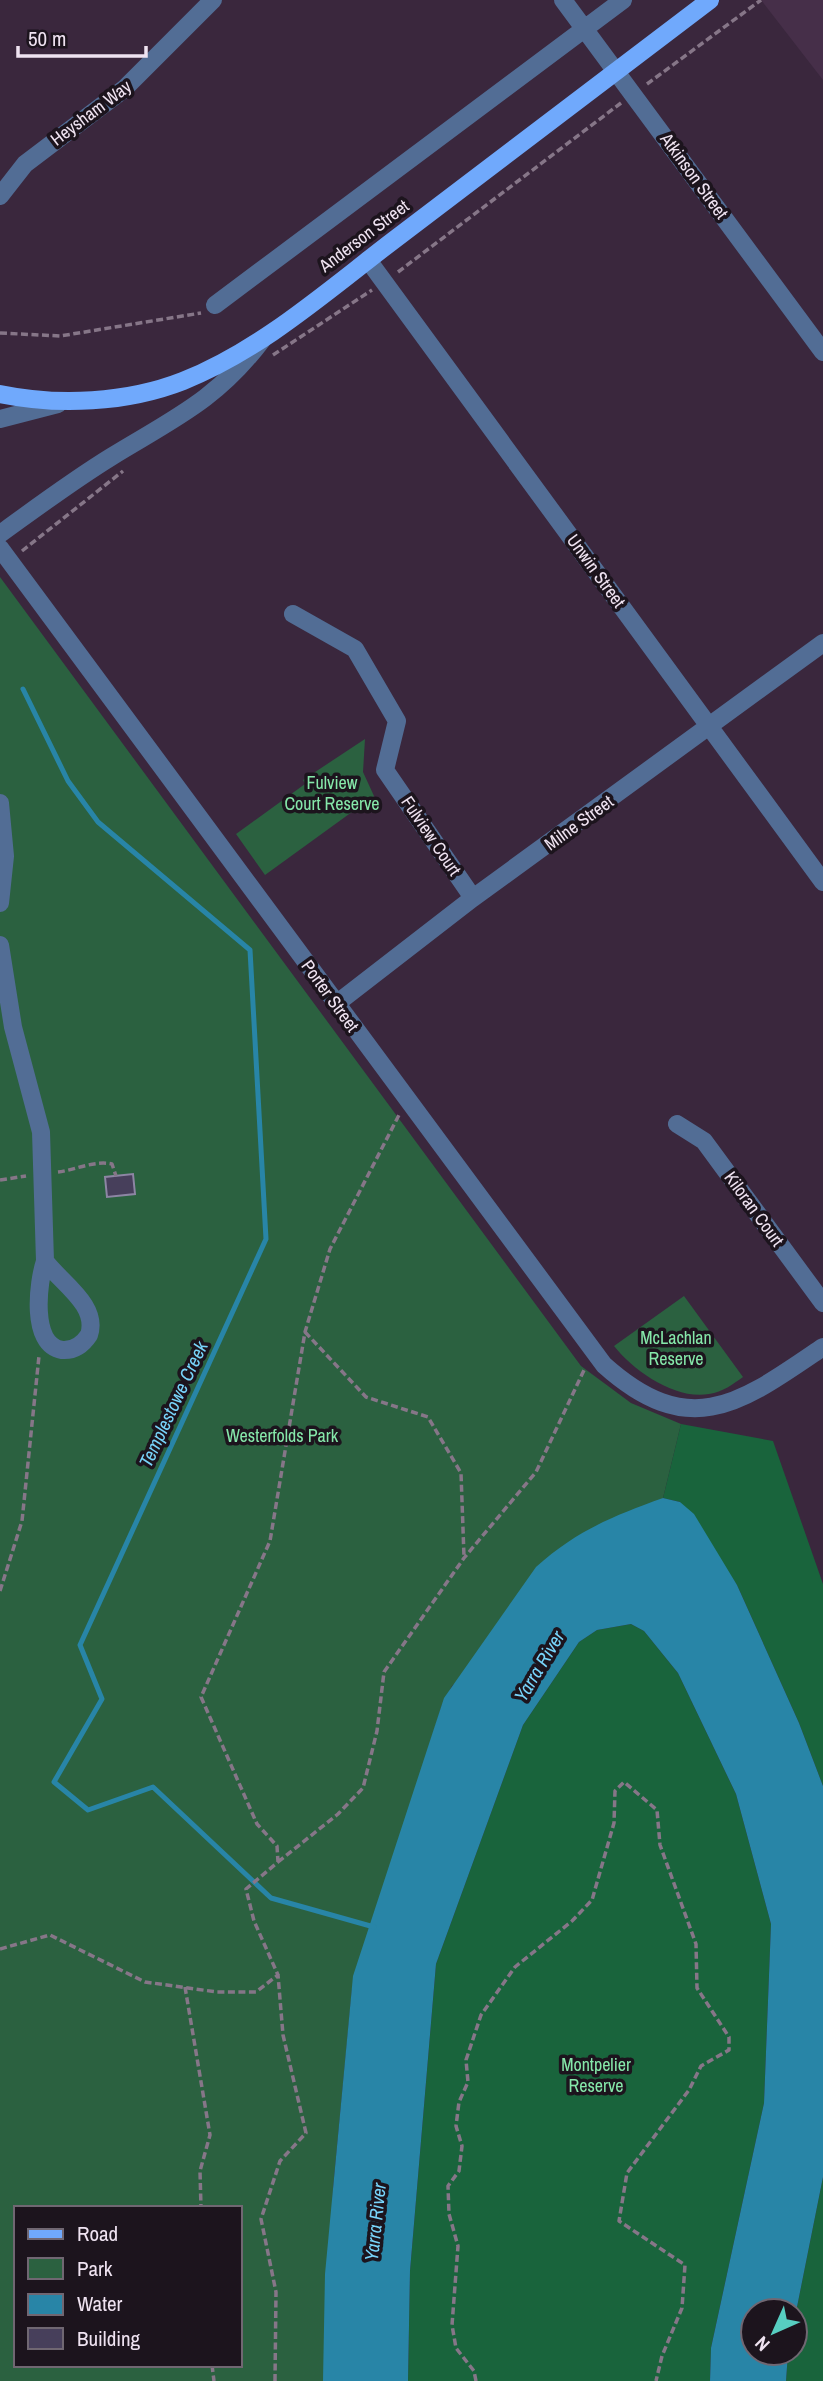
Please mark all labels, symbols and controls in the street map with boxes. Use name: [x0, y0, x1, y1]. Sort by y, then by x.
scale bar: [18, 14, 145, 58]
text: 50 m: [28, 24, 66, 53]
street label: Heysham Way: [45, 74, 137, 151]
street label: Atkinson Street: [654, 127, 734, 224]
street label: Anderson Street: [313, 194, 414, 278]
street label: Unwin Street: [561, 529, 632, 613]
park label: Fulview Court Reserve: [284, 770, 380, 816]
street label: Milne Street: [539, 789, 618, 856]
street label: Fulview Court: [396, 791, 467, 880]
street label: Porter Street: [296, 955, 365, 1037]
street label: Kiloran Court: [719, 1166, 790, 1251]
park label: McLachlan Reserve: [640, 1325, 712, 1371]
water label: Templestowe Creek: [132, 1336, 214, 1471]
park label: Westerfolds Park: [226, 1423, 339, 1448]
water label: Yarra River: [508, 1625, 571, 1706]
park label: Montpelier Reserve: [561, 2052, 631, 2098]
water label: Yarra River: [358, 2181, 392, 2262]
legend: [14, 2206, 242, 2367]
text: Road: [77, 2219, 118, 2248]
text: Park: [77, 2254, 113, 2283]
text: Water: [77, 2289, 123, 2318]
north arrow: [739, 2297, 809, 2367]
text: Building: [77, 2324, 141, 2353]
text: N: [749, 2331, 775, 2357]

